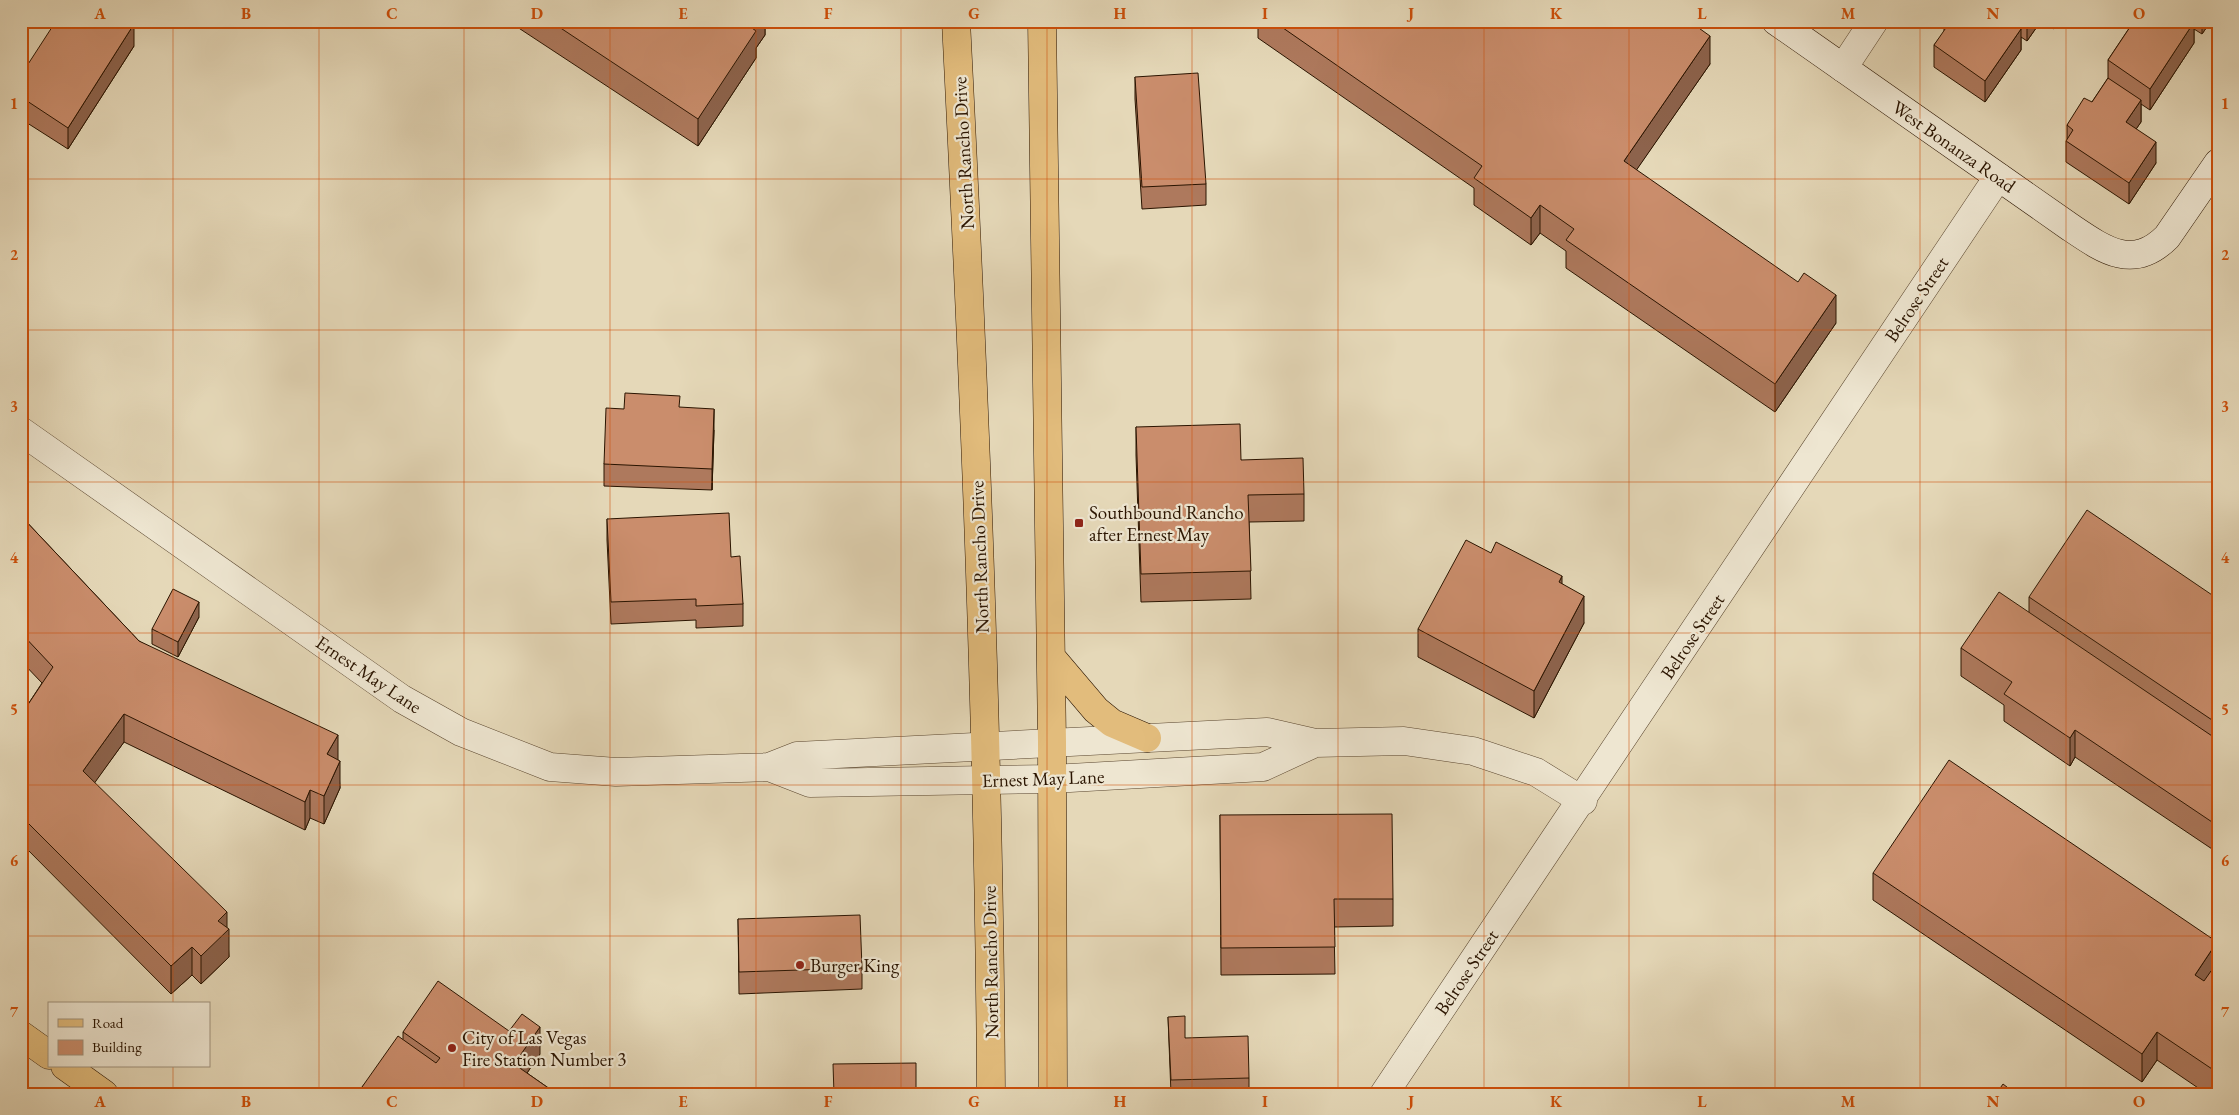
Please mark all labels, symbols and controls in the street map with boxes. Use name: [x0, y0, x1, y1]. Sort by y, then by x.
text: A: [93, 3, 106, 24]
text: B: [241, 3, 251, 24]
text: C: [386, 3, 398, 24]
text: D: [531, 3, 543, 24]
text: E: [678, 3, 688, 24]
text: F: [824, 3, 833, 24]
text: G: [968, 3, 980, 24]
text: H: [1114, 3, 1127, 24]
text: I: [1262, 3, 1268, 24]
text: J: [1406, 3, 1414, 24]
text: K: [1550, 3, 1563, 24]
text: L: [1697, 3, 1707, 24]
text: M: [1841, 3, 1856, 24]
text: N: [1987, 3, 2000, 24]
text: O: [2133, 3, 2145, 24]
street label: North Rancho Drive: [947, 76, 980, 230]
text: 1: [10, 93, 18, 114]
text: 1: [2221, 93, 2229, 114]
street label: West Bonanza Road: [1887, 94, 2021, 199]
text: 2: [10, 244, 19, 265]
text: 2: [2221, 244, 2230, 265]
street label: Belrose Street: [1879, 252, 1954, 347]
text: 3: [10, 396, 18, 417]
text: 3: [2221, 396, 2229, 417]
street label: North Rancho Drive: [964, 480, 995, 634]
place label: Southbound Rancho after Ernest May: [1089, 500, 1244, 547]
marker: Southbound Rancho after Ernest May: [1073, 517, 1085, 529]
text: 4: [10, 547, 19, 568]
text: 4: [2221, 547, 2230, 568]
street label: Belrose Street: [1655, 589, 1730, 684]
street label: Ernest May Lane: [311, 630, 427, 719]
text: 5: [10, 699, 18, 720]
text: 5: [2221, 699, 2229, 720]
street label: Ernest May Lane: [981, 764, 1105, 793]
text: 6: [10, 850, 19, 871]
text: 6: [2221, 850, 2230, 871]
street label: North Rancho Drive: [977, 885, 1004, 1039]
street label: Belrose Street: [1429, 925, 1504, 1020]
place label: Burger King: [810, 953, 900, 978]
marker: Burger King: [794, 959, 806, 971]
text: 7: [10, 1001, 19, 1022]
text: 7: [2221, 1001, 2230, 1022]
legend: [48, 1002, 210, 1068]
text: Road: [92, 1013, 124, 1032]
place label: City of Las Vegas Fire Station Number 3: [462, 1025, 626, 1072]
text: Building: [92, 1037, 142, 1056]
marker: City of Las Vegas Fire Station Number 3: [446, 1042, 458, 1054]
text: A: [93, 1091, 106, 1112]
text: B: [241, 1091, 251, 1112]
text: C: [386, 1091, 398, 1112]
text: D: [531, 1091, 543, 1112]
text: E: [678, 1091, 688, 1112]
text: F: [824, 1091, 833, 1112]
text: G: [968, 1091, 980, 1112]
text: H: [1114, 1091, 1127, 1112]
text: I: [1262, 1091, 1268, 1112]
text: J: [1406, 1091, 1414, 1112]
text: K: [1550, 1091, 1563, 1112]
text: L: [1697, 1091, 1707, 1112]
text: M: [1841, 1091, 1856, 1112]
text: N: [1987, 1091, 2000, 1112]
text: O: [2133, 1091, 2145, 1112]

